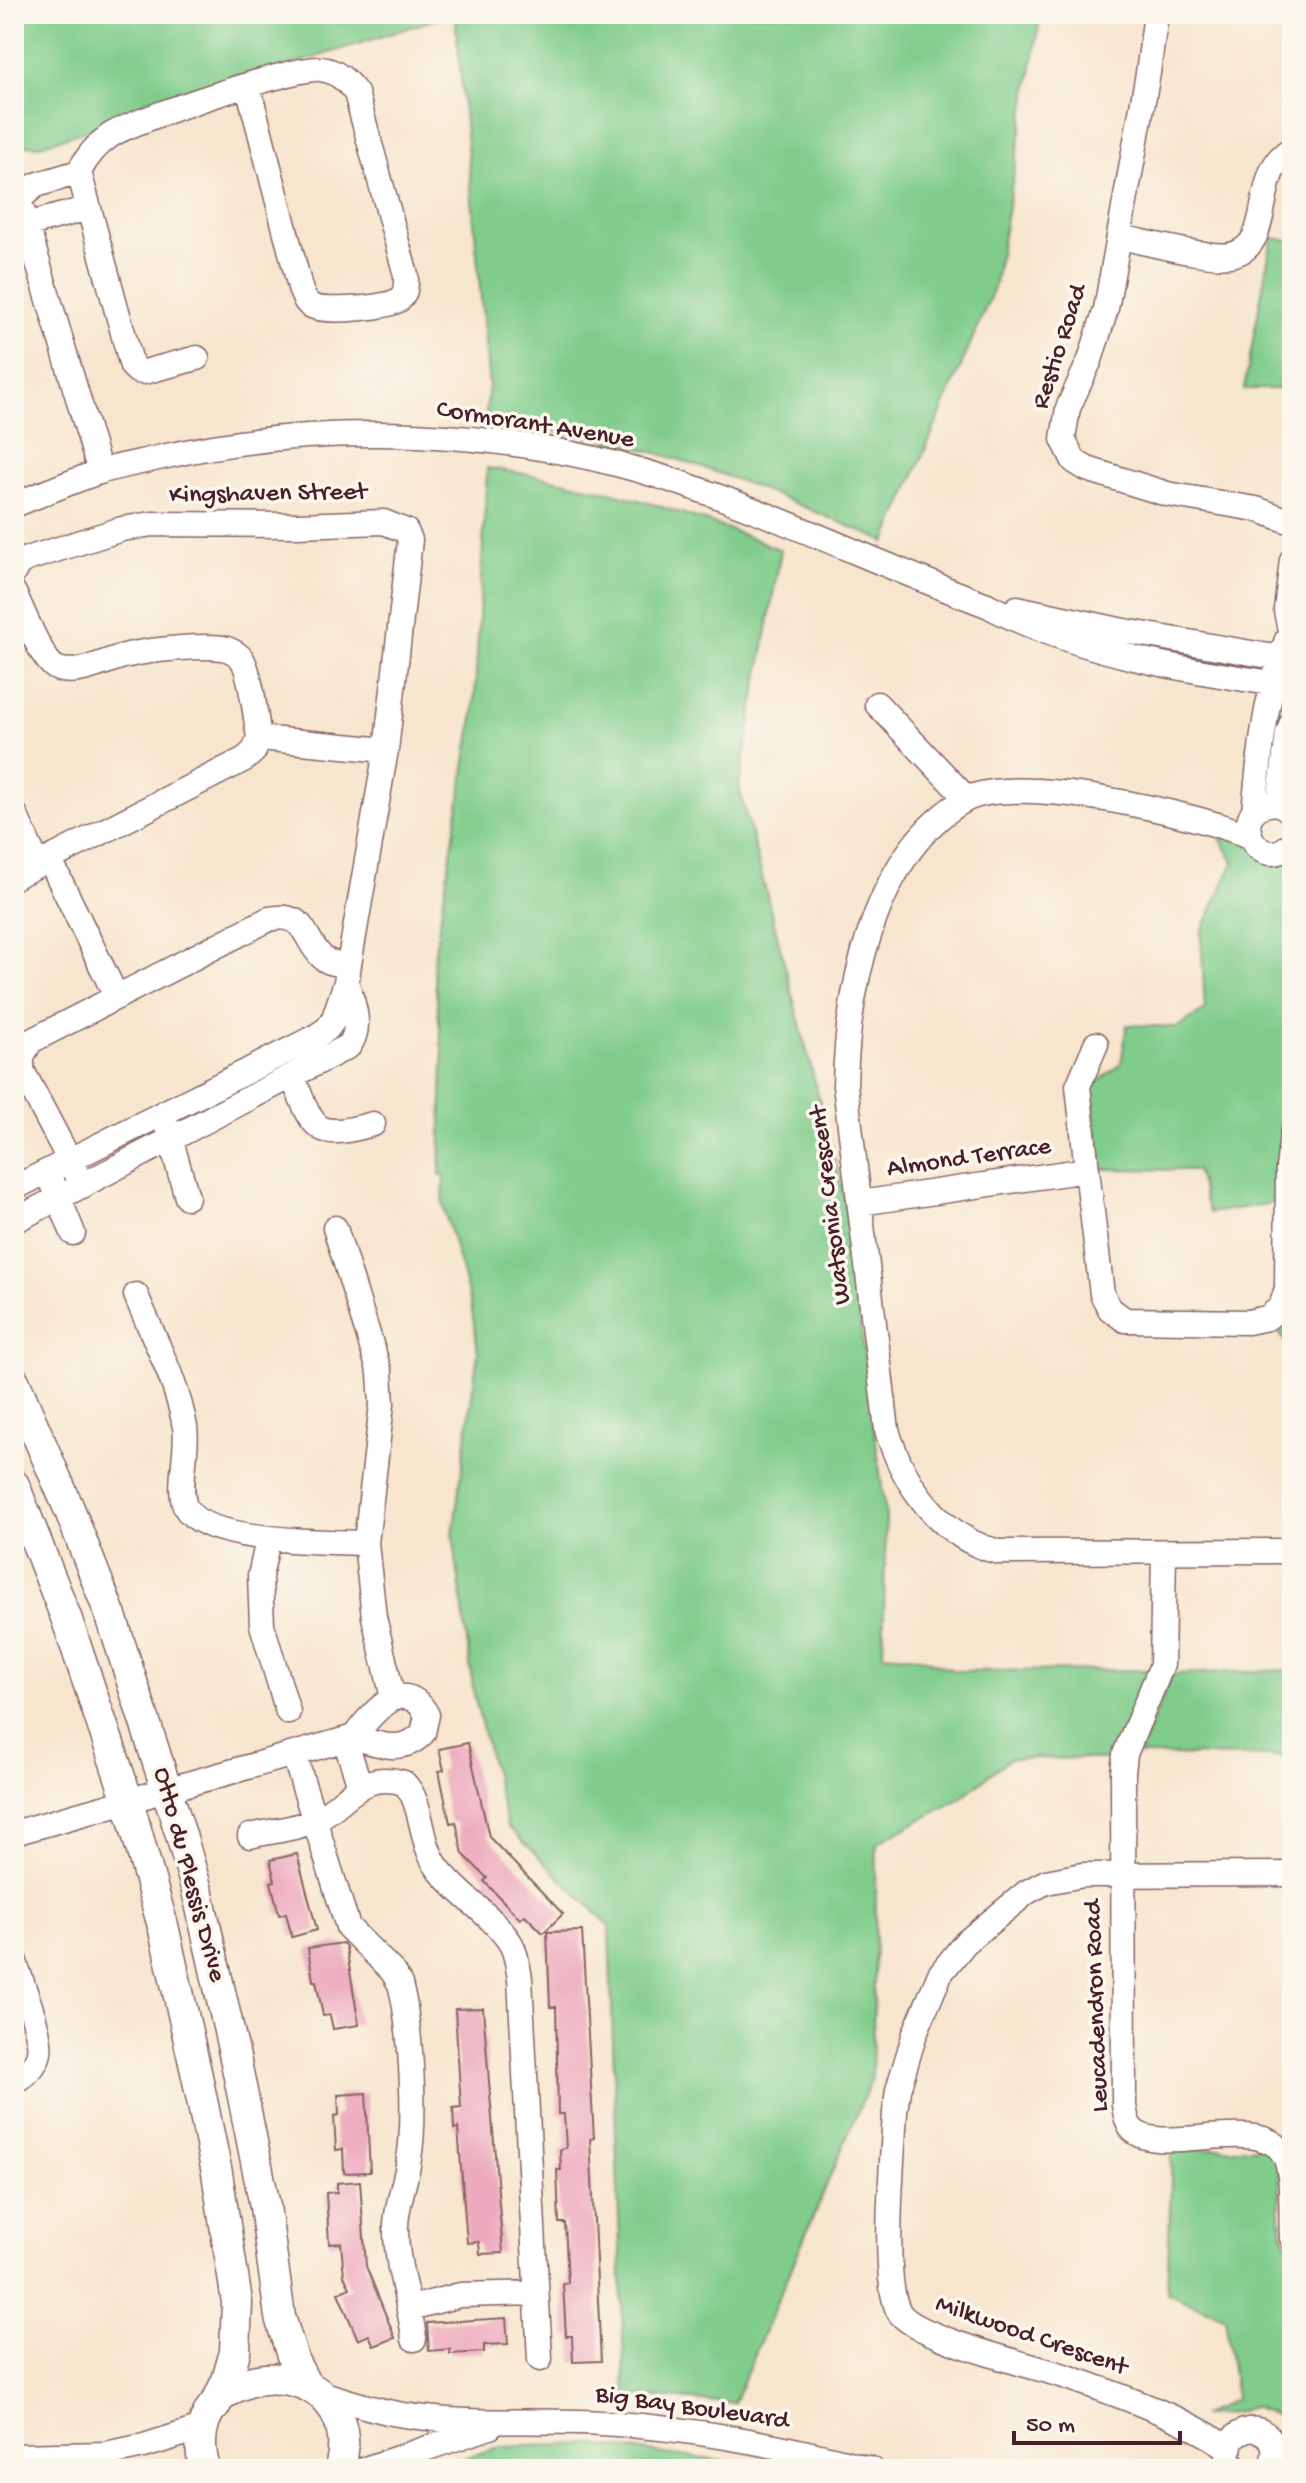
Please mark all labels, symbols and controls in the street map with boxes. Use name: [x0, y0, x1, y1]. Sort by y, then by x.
street label: Restio Road: [1026, 279, 1096, 413]
street label: Cormorant Avenue: [434, 395, 637, 457]
street label: Kingshaven Street: [169, 478, 370, 512]
street label: Watsonia Crescent: [804, 1101, 860, 1306]
street label: Almond Terrace: [885, 1132, 1054, 1186]
street label: Otto du Plessis Drive: [144, 1764, 232, 1986]
street label: Leucadendron Road: [1079, 1897, 1117, 2113]
street label: Milkwood Crescent: [931, 2290, 1133, 2385]
street label: Big Bay Boulevard: [592, 2380, 792, 2438]
scale bar: [1014, 2395, 1180, 2445]
text: 50 m: [1026, 2412, 1075, 2441]

